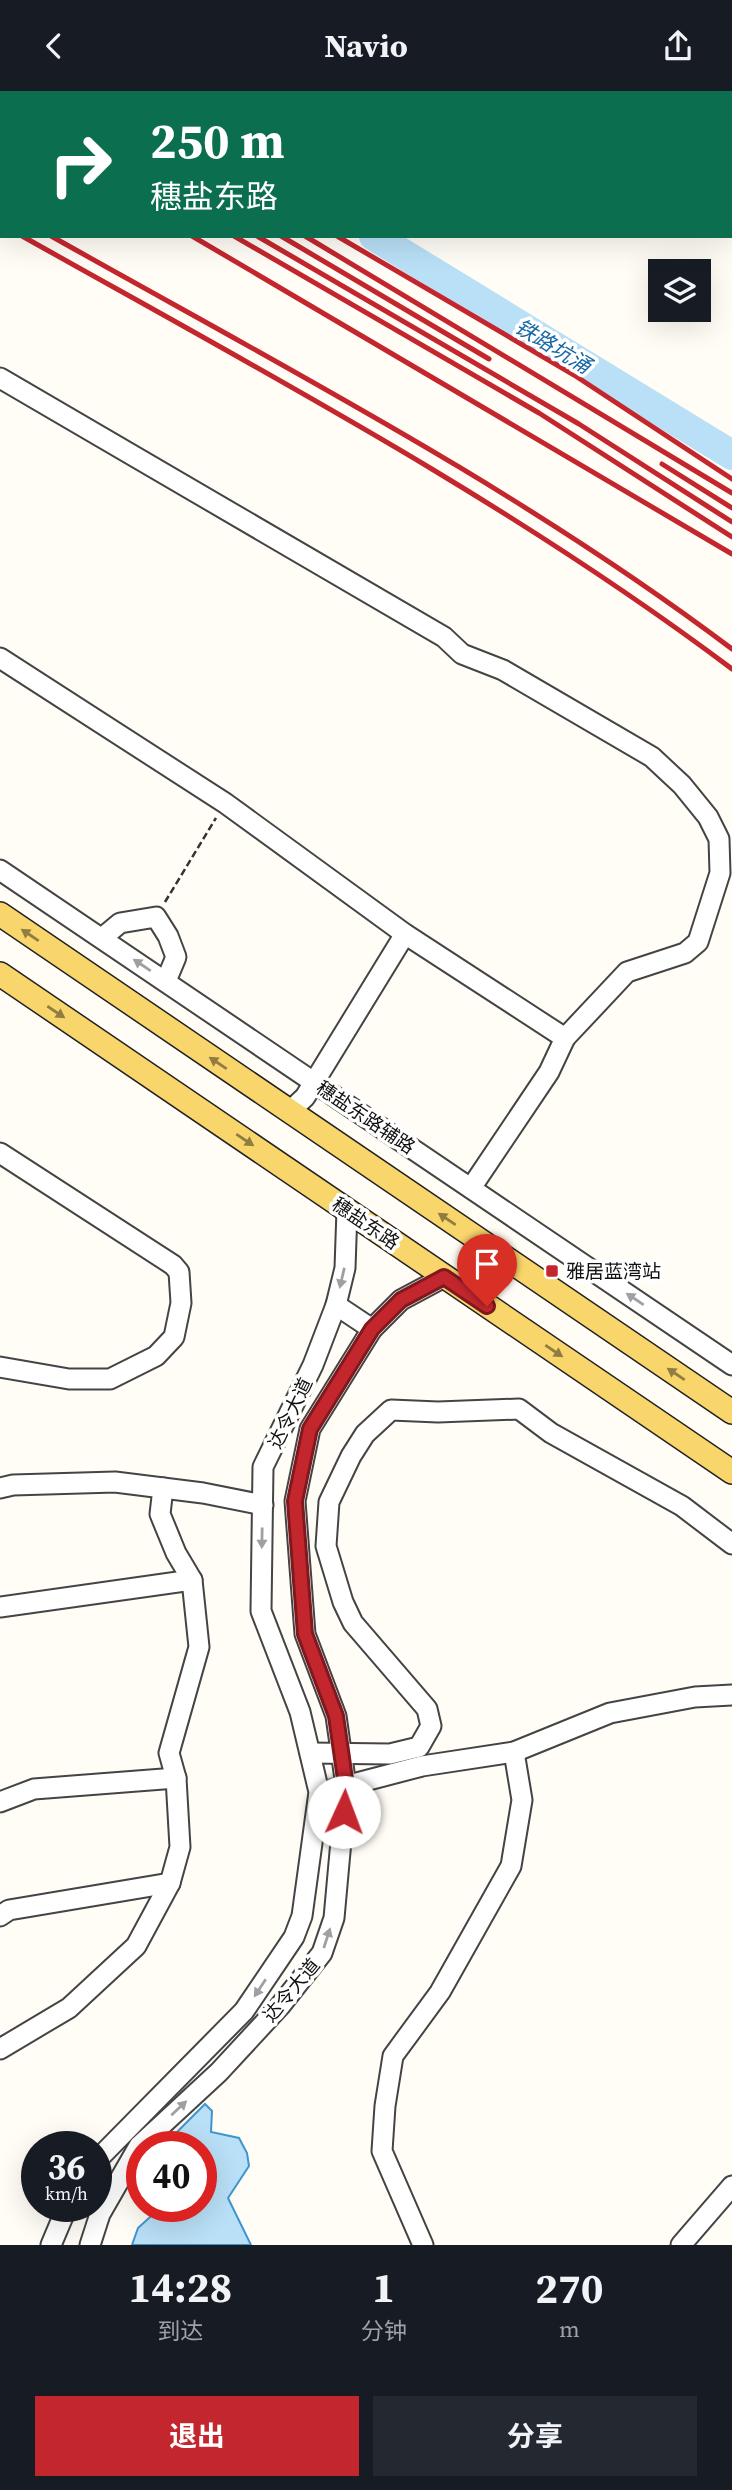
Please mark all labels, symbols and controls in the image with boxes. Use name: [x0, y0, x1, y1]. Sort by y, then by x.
text: Navio: [324, 24, 408, 68]
icon: back: [35, 27, 73, 65]
icon: share: [659, 27, 697, 65]
text: 250 m: [150, 107, 285, 174]
icon: right: [35, 119, 126, 210]
text: 穗盐东路: [150, 175, 278, 219]
map controls: [648, 259, 711, 322]
button: layers: [648, 259, 711, 322]
water label: 铁路坑涌: [510, 312, 598, 381]
one-way arrow: [21, 929, 40, 942]
one-way arrow: [133, 959, 152, 972]
one-way arrow: [46, 1006, 66, 1019]
one-way arrow: [209, 1056, 227, 1070]
street label: 穗盐东路辅路: [311, 1074, 421, 1160]
one-way arrow: [235, 1133, 254, 1146]
street label: 穗盐东路: [327, 1191, 405, 1255]
one-way arrow: [437, 1213, 456, 1226]
pin: [457, 1234, 517, 1306]
icon: arrive: [468, 1245, 506, 1283]
place label: 雅居蓝湾站: [566, 1258, 661, 1284]
marker: 雅居蓝湾站: [544, 1263, 560, 1279]
one-way arrow: [336, 1267, 347, 1289]
one-way arrow: [626, 1292, 644, 1306]
one-way arrow: [545, 1344, 563, 1358]
one-way arrow: [667, 1367, 685, 1381]
street label: 达令大道: [262, 1373, 318, 1453]
one-way arrow: [256, 1528, 268, 1550]
position arrow: [307, 1775, 381, 1849]
one-way arrow: [323, 1927, 333, 1948]
street label: 达令大道: [257, 1953, 325, 2027]
one-way arrow: [253, 1978, 266, 1998]
one-way arrow: [170, 2101, 187, 2117]
speed limit sign: 40: [126, 2131, 217, 2222]
text: 36: [48, 2143, 85, 2191]
text: km/h: [45, 2181, 88, 2206]
text: 14:28: [129, 2258, 232, 2316]
text: 1: [372, 2258, 395, 2316]
text: 270: [535, 2259, 603, 2317]
text: m: [559, 2313, 580, 2345]
text: 到达: [157, 2315, 203, 2347]
text: 分钟: [361, 2315, 407, 2347]
button: 退出: [35, 2396, 359, 2476]
button: 分享: [373, 2396, 697, 2476]

